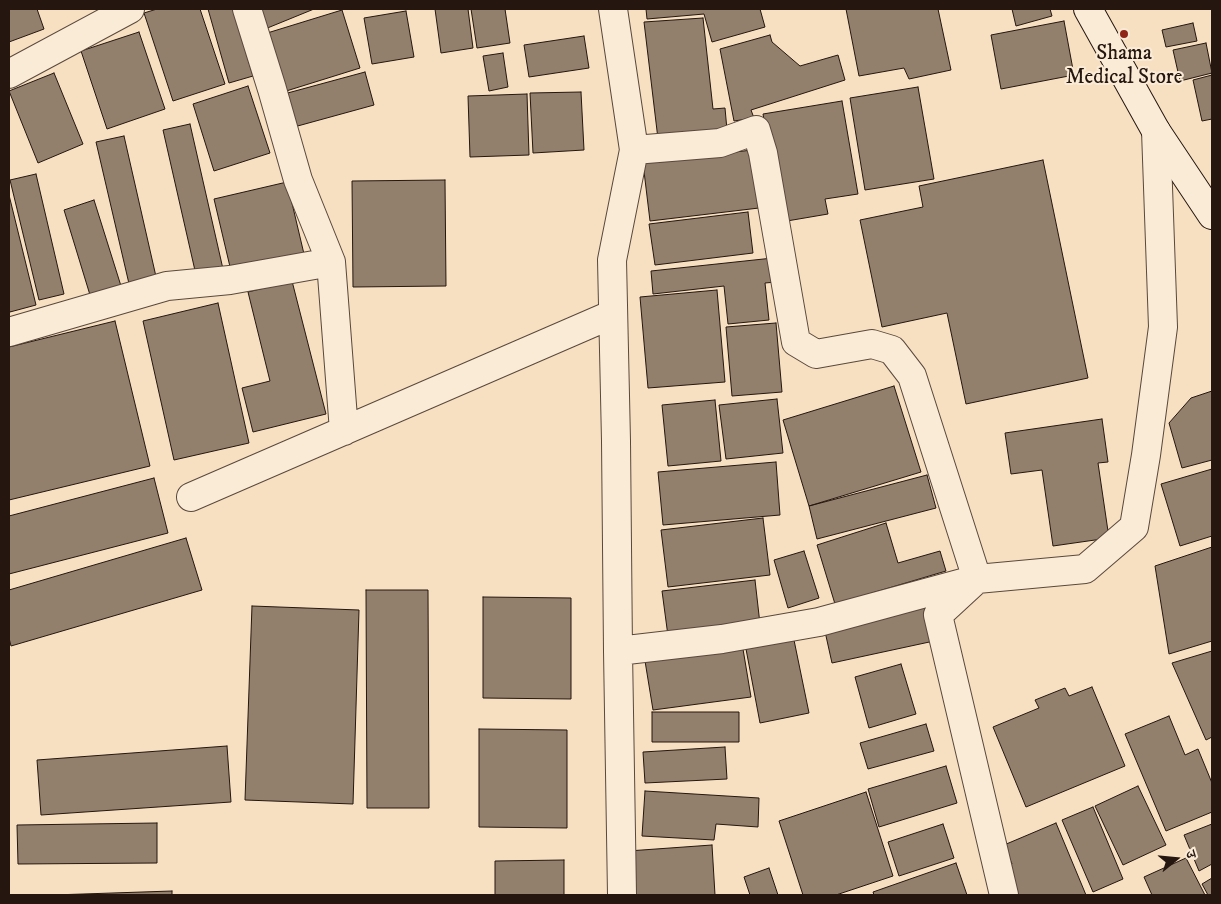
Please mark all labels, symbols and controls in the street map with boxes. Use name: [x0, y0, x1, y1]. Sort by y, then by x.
marker: Shama Medical Store: [1118, 28, 1130, 40]
place label: Shama Medical Store: [1066, 42, 1182, 92]
north arrow: [1151, 834, 1201, 884]
text: उ: [1181, 849, 1200, 861]

